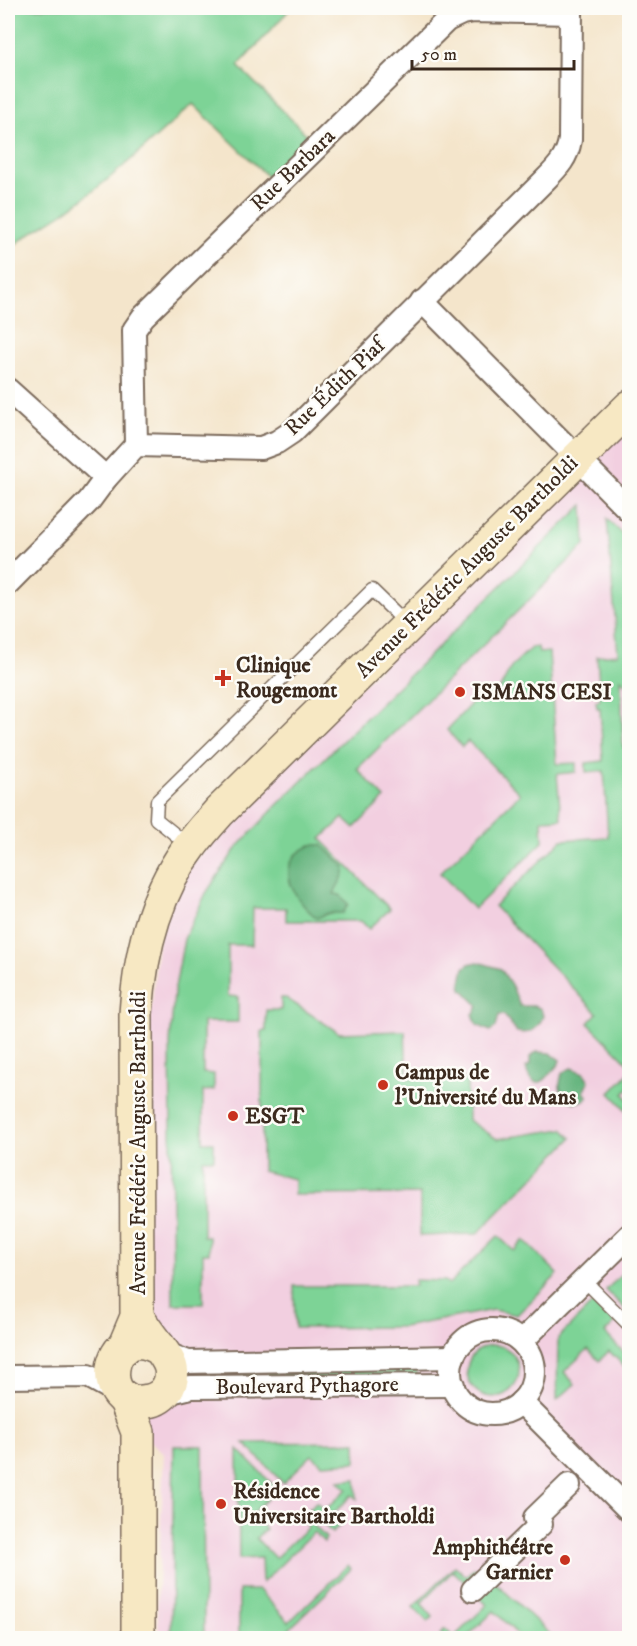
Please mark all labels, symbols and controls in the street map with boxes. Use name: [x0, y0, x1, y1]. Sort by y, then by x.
scale bar: [412, 33, 574, 71]
text: 50 m: [421, 44, 457, 66]
street label: Rue Barbara: [245, 122, 342, 217]
street label: Rue Édith Piaf: [279, 330, 394, 442]
street label: Avenue Frédéric Auguste Bartholdi: [350, 450, 584, 684]
place label: Clinique Rougemont: [236, 652, 337, 704]
marker: Clinique Rougemont: [214, 669, 232, 687]
place label: ISMANS CESI: [472, 679, 612, 706]
marker: ISMANS CESI: [453, 685, 467, 699]
street label: Avenue Frédéric Auguste Bartholdi: [125, 991, 152, 1295]
place label: Campus de l'Université du Mans: [394, 1059, 577, 1111]
marker: Campus de l'Université du Mans: [376, 1078, 390, 1092]
place label: ESGT: [245, 1103, 304, 1130]
marker: ESGT: [226, 1109, 240, 1123]
street label: Boulevard Pythagore: [215, 1371, 399, 1401]
place label: Résidence Universitaire Bartholdi: [233, 1478, 435, 1530]
marker: Résidence Universitaire Bartholdi: [214, 1497, 228, 1511]
place label: Amphithéâtre Garnier: [432, 1534, 554, 1586]
marker: Amphithéâtre Garnier: [558, 1553, 572, 1567]

